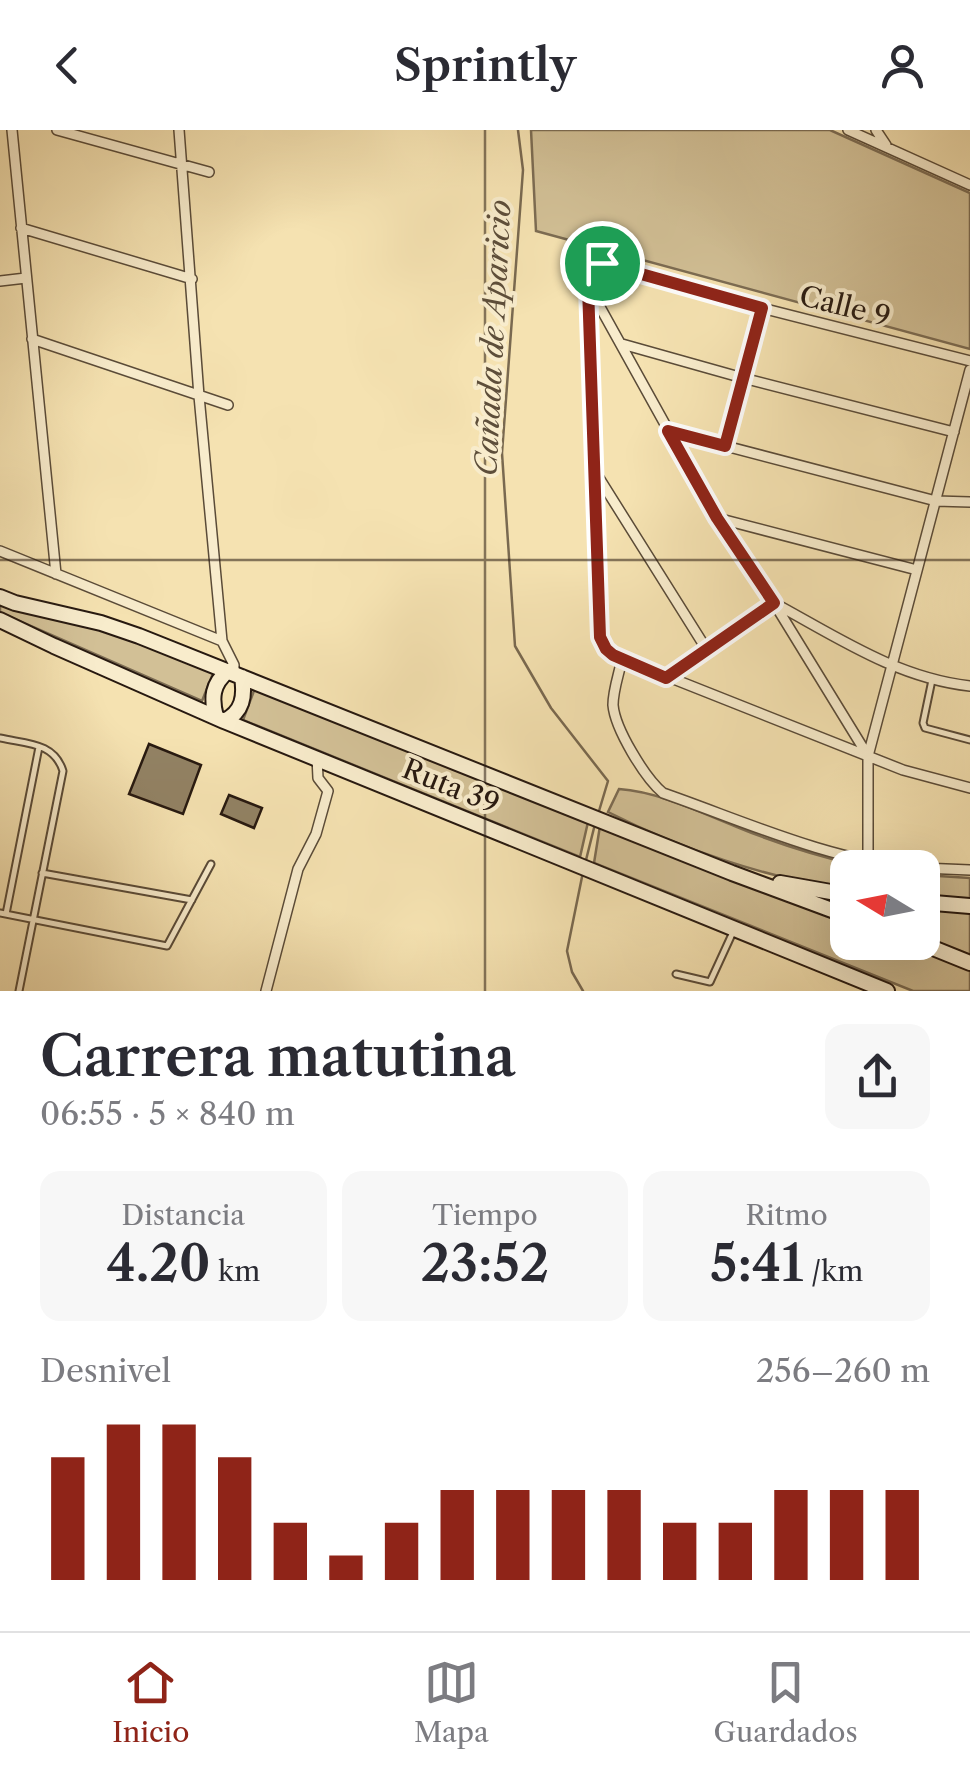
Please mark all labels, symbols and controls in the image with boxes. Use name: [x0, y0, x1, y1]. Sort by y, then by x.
text: Sprintly: [394, 37, 576, 93]
icon: back: [40, 38, 95, 93]
icon: person: [875, 38, 930, 93]
water label: Cañada de Aparicio: [467, 199, 519, 477]
pin: [560, 221, 645, 306]
icon: arrive: [575, 236, 630, 291]
street label: Calle 9: [796, 278, 894, 334]
street label: Ruta 39: [398, 751, 504, 821]
north arrow: [830, 850, 940, 960]
map controls: [830, 850, 940, 960]
text: Carrera matutina: [40, 1023, 516, 1090]
button: share: [825, 1024, 930, 1129]
text: 06:55 · 5 × 840 m: [40, 1094, 295, 1133]
text: Distancia: [122, 1198, 245, 1232]
text: Tiempo: [432, 1198, 538, 1232]
text: Ritmo: [746, 1198, 828, 1232]
text: 4.20: [106, 1232, 211, 1294]
text: 23:52: [421, 1232, 549, 1294]
text: 5:41: [710, 1232, 803, 1294]
text: km: [211, 1254, 260, 1288]
text: /km: [803, 1254, 863, 1288]
text: Desnivel: [40, 1351, 171, 1390]
text: 256–260 m: [756, 1351, 930, 1390]
tab: Inicio: [112, 1655, 189, 1749]
tab: Mapa: [414, 1655, 489, 1749]
tab: Guardados: [713, 1655, 858, 1749]

